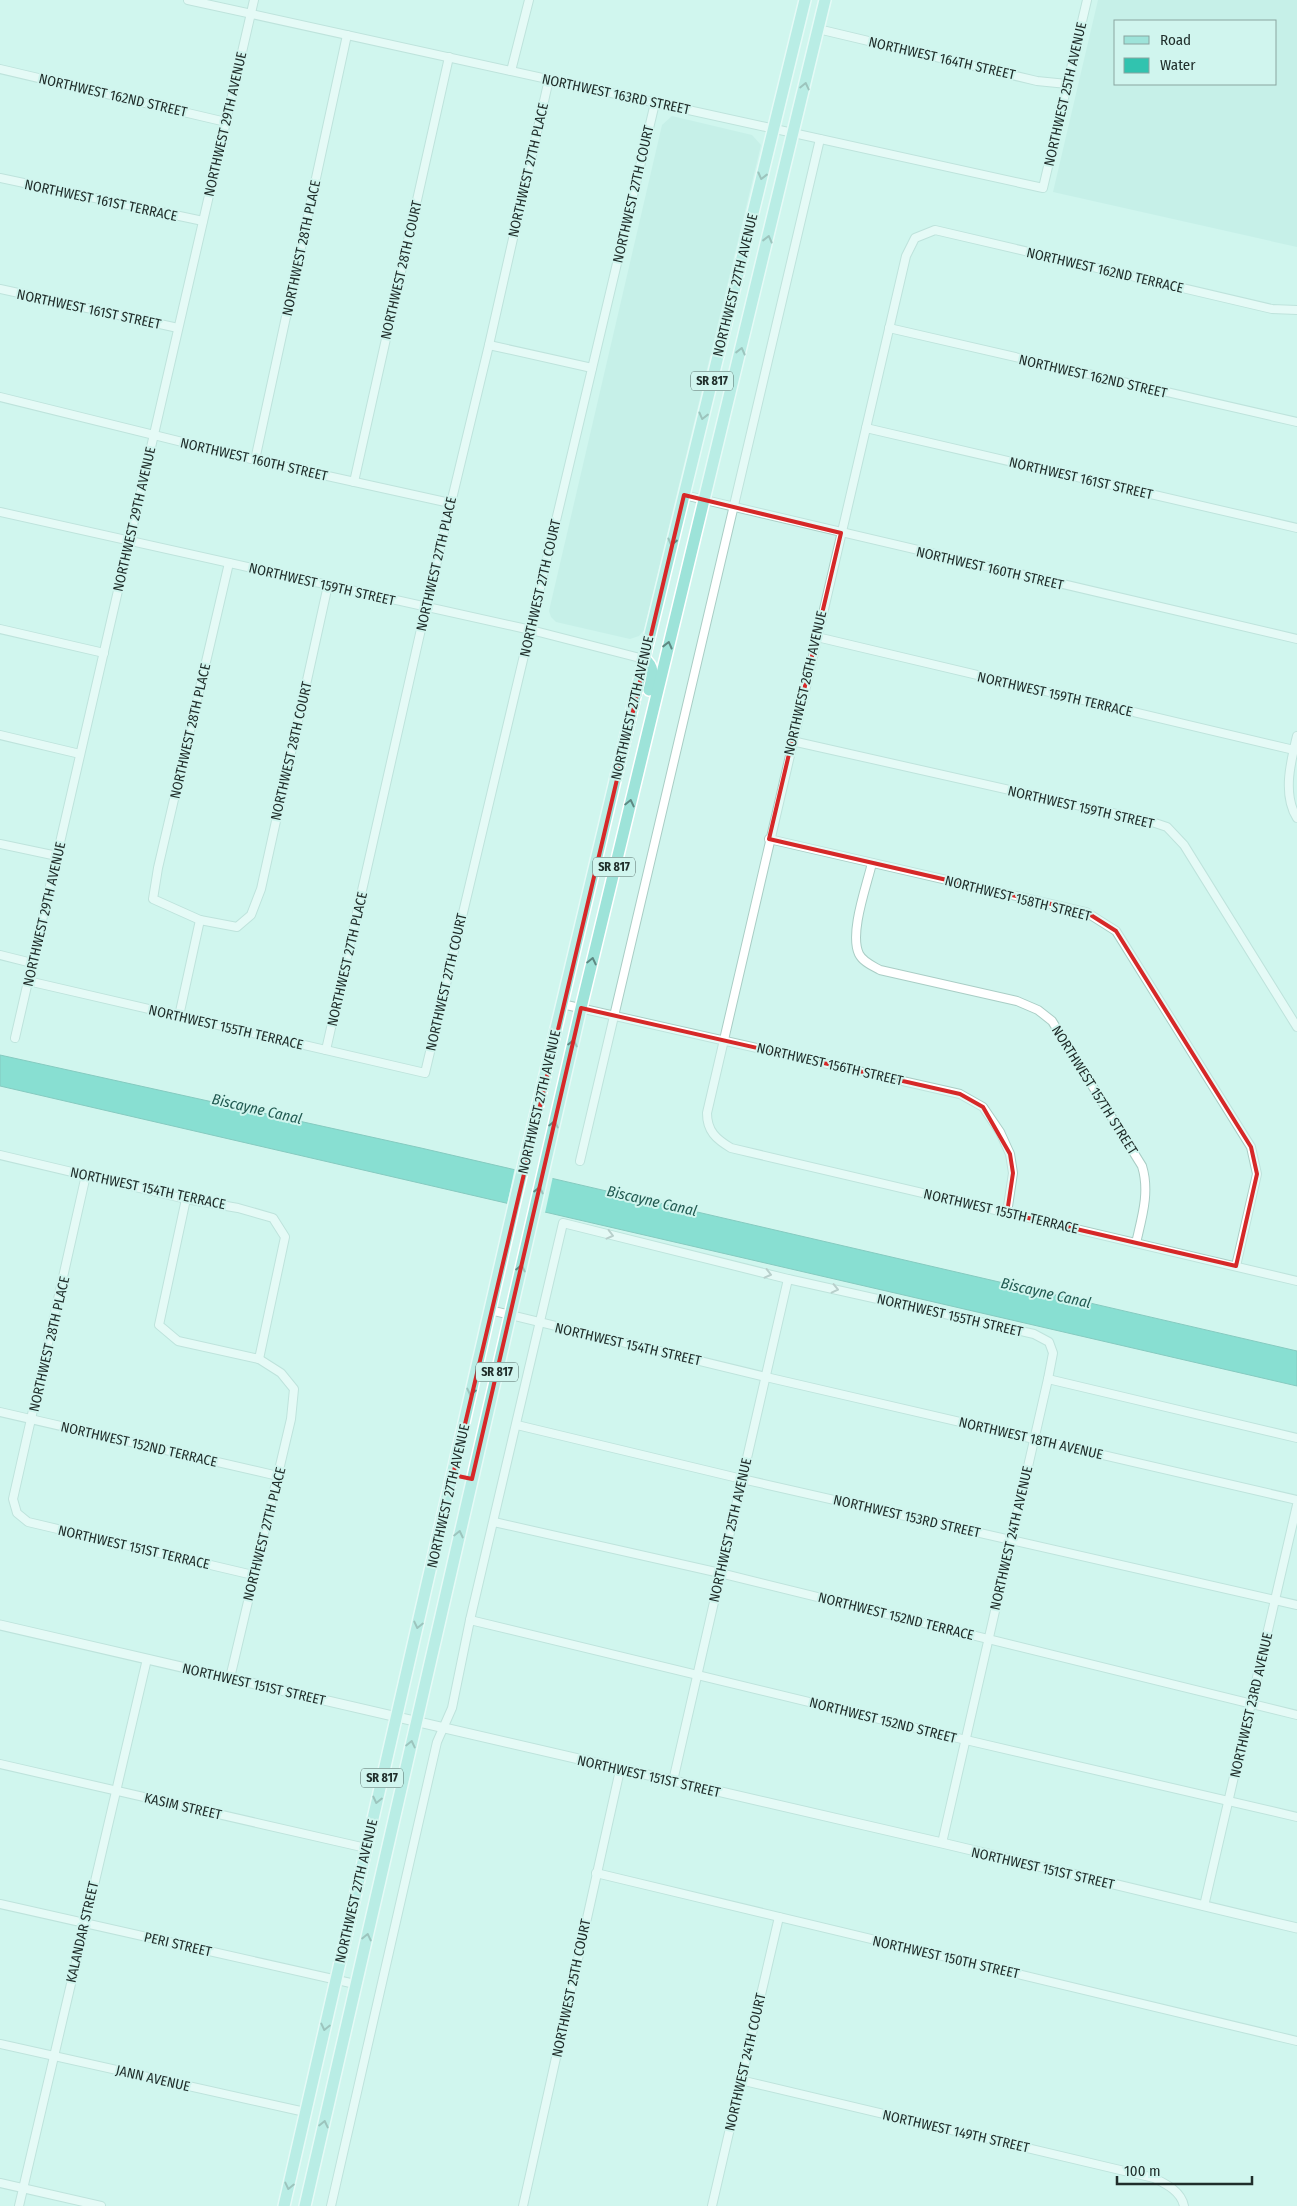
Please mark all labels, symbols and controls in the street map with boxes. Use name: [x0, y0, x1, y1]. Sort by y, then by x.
street label: NORTHWEST 25TH AVENUE: [1041, 20, 1090, 168]
legend: [1114, 20, 1277, 85]
text: Road: [1160, 31, 1191, 49]
street label: NORTHWEST 164TH STREET: [867, 33, 1017, 84]
street label: NORTHWEST 29TH AVENUE: [201, 50, 251, 198]
text: Water: [1160, 56, 1196, 74]
street label: NORTHWEST 162ND STREET: [37, 70, 189, 121]
street label: NORTHWEST 163RD STREET: [540, 70, 692, 119]
one-way arrow: [799, 82, 810, 90]
street label: NORTHWEST 27TH PLACE: [505, 101, 552, 239]
street label: NORTHWEST 27TH COURT: [609, 123, 658, 265]
one-way arrow: [757, 172, 768, 181]
street label: NORTHWEST 161ST TERRACE: [23, 176, 179, 225]
street label: NORTHWEST 28TH PLACE: [279, 178, 324, 318]
street label: NORTHWEST 28TH COURT: [377, 199, 426, 341]
street label: NORTHWEST 27TH AVENUE: [709, 211, 762, 359]
one-way arrow: [762, 234, 773, 243]
street label: NORTHWEST 162ND TERRACE: [1025, 244, 1185, 297]
street label: NORTHWEST 161ST STREET: [15, 286, 163, 333]
one-way arrow: [735, 346, 746, 355]
street label: NORTHWEST 162ND STREET: [1017, 351, 1169, 402]
road number: SR 817: [691, 372, 733, 391]
one-way arrow: [698, 412, 709, 421]
street label: NORTHWEST 160TH STREET: [178, 434, 330, 485]
street label: NORTHWEST 29TH AVENUE: [110, 445, 160, 593]
street label: NORTHWEST 161ST STREET: [1007, 454, 1155, 503]
street label: NORTHWEST 27TH PLACE: [413, 495, 460, 633]
street label: NORTHWEST 27TH COURT: [516, 517, 565, 659]
one-way arrow: [668, 538, 678, 546]
street label: NORTHWEST 160TH STREET: [914, 543, 1066, 594]
street label: NORTHWEST 159TH STREET: [247, 559, 397, 610]
street label: NORTHWEST 26TH AVENUE: [781, 609, 830, 757]
street label: NORTHWEST 27TH AVENUE: [608, 634, 657, 782]
one-way arrow: [662, 640, 673, 649]
street label: NORTHWEST 28TH PLACE: [167, 661, 214, 801]
street label: NORTHWEST 159TH TERRACE: [976, 668, 1134, 721]
street label: NORTHWEST 28TH COURT: [267, 680, 316, 822]
street label: NORTHWEST 159TH STREET: [1006, 782, 1156, 833]
one-way arrow: [624, 798, 635, 807]
street label: NORTHWEST 29TH AVENUE: [20, 840, 70, 988]
road number: SR 817: [593, 858, 635, 876]
street label: NORTHWEST 158TH STREET: [943, 872, 1093, 925]
street label: NORTHWEST 27TH PLACE: [324, 890, 371, 1028]
street label: NORTHWEST 27TH COURT: [422, 911, 471, 1053]
one-way arrow: [586, 956, 597, 965]
street label: NORTHWEST 155TH TERRACE: [147, 1001, 305, 1054]
street label: NORTHWEST 157TH STREET: [1048, 1023, 1141, 1158]
street label: NORTHWEST 27TH AVENUE: [515, 1028, 564, 1176]
one-way arrow: [567, 1039, 578, 1048]
street label: NORTHWEST 156TH STREET: [755, 1039, 905, 1090]
water label: Biscayne Canal: [210, 1090, 304, 1128]
one-way arrow: [548, 1119, 559, 1128]
street label: NORTHWEST 154TH TERRACE: [69, 1164, 228, 1213]
water label: Biscayne Canal: [605, 1182, 699, 1220]
one-way arrow: [533, 1185, 544, 1194]
street label: NORTHWEST 155TH TERRACE: [922, 1185, 1080, 1238]
one-way arrow: [606, 1229, 615, 1240]
one-way arrow: [515, 1264, 526, 1273]
one-way arrow: [763, 1268, 772, 1279]
street label: NORTHWEST 28TH PLACE: [26, 1274, 73, 1414]
water label: Biscayne Canal: [999, 1274, 1093, 1312]
one-way arrow: [831, 1283, 840, 1294]
street label: NORTHWEST 155TH STREET: [875, 1290, 1025, 1341]
street label: NORTHWEST 154TH STREET: [553, 1319, 703, 1370]
road number: SR 817: [476, 1362, 518, 1381]
one-way arrow: [466, 1388, 477, 1397]
street label: NORTHWEST 18TH AVENUE: [957, 1414, 1105, 1463]
street label: NORTHWEST 152ND TERRACE: [59, 1418, 219, 1471]
street label: NORTHWEST 27TH AVENUE: [424, 1422, 473, 1570]
street label: NORTHWEST 25TH AVENUE: [706, 1456, 755, 1604]
street label: NORTHWEST 24TH AVENUE: [987, 1464, 1036, 1612]
street label: NORTHWEST 27TH PLACE: [240, 1465, 289, 1603]
street label: NORTHWEST 153RD STREET: [832, 1491, 983, 1542]
street label: NORTHWEST 151ST TERRACE: [56, 1522, 212, 1573]
one-way arrow: [453, 1530, 464, 1539]
street label: NORTHWEST 152ND TERRACE: [816, 1589, 976, 1644]
one-way arrow: [413, 1620, 424, 1629]
street label: NORTHWEST 23RD AVENUE: [1226, 1630, 1277, 1779]
street label: NORTHWEST 151ST STREET: [181, 1660, 328, 1709]
street label: NORTHWEST 152ND STREET: [807, 1694, 959, 1747]
one-way arrow: [405, 1740, 416, 1749]
street label: NORTHWEST 151ST STREET: [576, 1752, 723, 1801]
road number: SR 817: [361, 1769, 403, 1788]
street label: KASIM STREET: [142, 1789, 224, 1824]
one-way arrow: [372, 1796, 383, 1804]
street label: NORTHWEST 27TH AVENUE: [332, 1817, 381, 1965]
street label: NORTHWEST 151ST STREET: [970, 1844, 1117, 1893]
street label: KALANDAR STREET: [63, 1879, 103, 1984]
street label: NORTHWEST 25TH COURT: [549, 1917, 595, 2059]
street label: PERI STREET: [142, 1928, 214, 1961]
one-way arrow: [361, 1932, 371, 1941]
street label: NORTHWEST 150TH STREET: [871, 1932, 1022, 1983]
street label: NORTHWEST 24TH COURT: [721, 1991, 770, 2133]
one-way arrow: [320, 2023, 331, 2032]
street label: JANN AVENUE: [114, 2062, 192, 2095]
street label: NORTHWEST 149TH STREET: [881, 2106, 1031, 2157]
one-way arrow: [318, 2120, 328, 2129]
scale bar: [1117, 2154, 1252, 2186]
text: 100 m: [1124, 2162, 1161, 2180]
one-way arrow: [284, 2181, 295, 2190]

